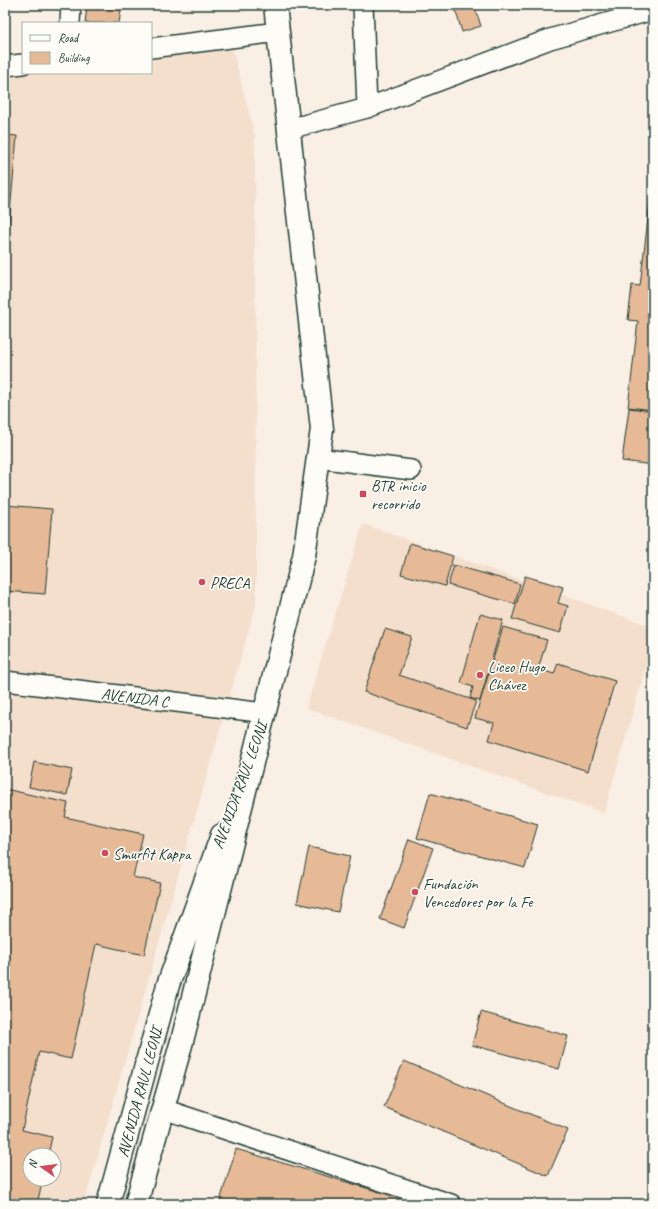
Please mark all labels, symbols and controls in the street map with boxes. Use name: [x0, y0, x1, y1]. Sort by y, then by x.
legend: [22, 22, 152, 74]
text: Road: [58, 30, 80, 46]
text: Building: [58, 50, 90, 66]
place label: BTR inicio recorrido: [371, 476, 427, 514]
marker: BTR inicio recorrido: [358, 489, 368, 499]
place label: PRECA: [210, 573, 251, 593]
marker: PRECA: [197, 577, 207, 587]
place label: Liceo Hugo Chávez: [488, 657, 547, 695]
marker: Liceo Hugo Chávez: [475, 670, 485, 680]
street label: AVENIDA C: [100, 684, 171, 712]
street label: AVENIDA RAUL LEONI: [208, 716, 273, 851]
place label: Smurfit Kappa: [113, 844, 192, 864]
marker: Smurfit Kappa: [100, 848, 110, 858]
place label: Fundación Vencedores por la Fe: [423, 874, 534, 912]
marker: Fundación Vencedores por la Fe: [410, 887, 420, 897]
street label: AVENIDA RAUL LEONI: [113, 1022, 168, 1159]
north arrow: [22, 1147, 62, 1187]
text: N: [25, 1157, 40, 1170]

